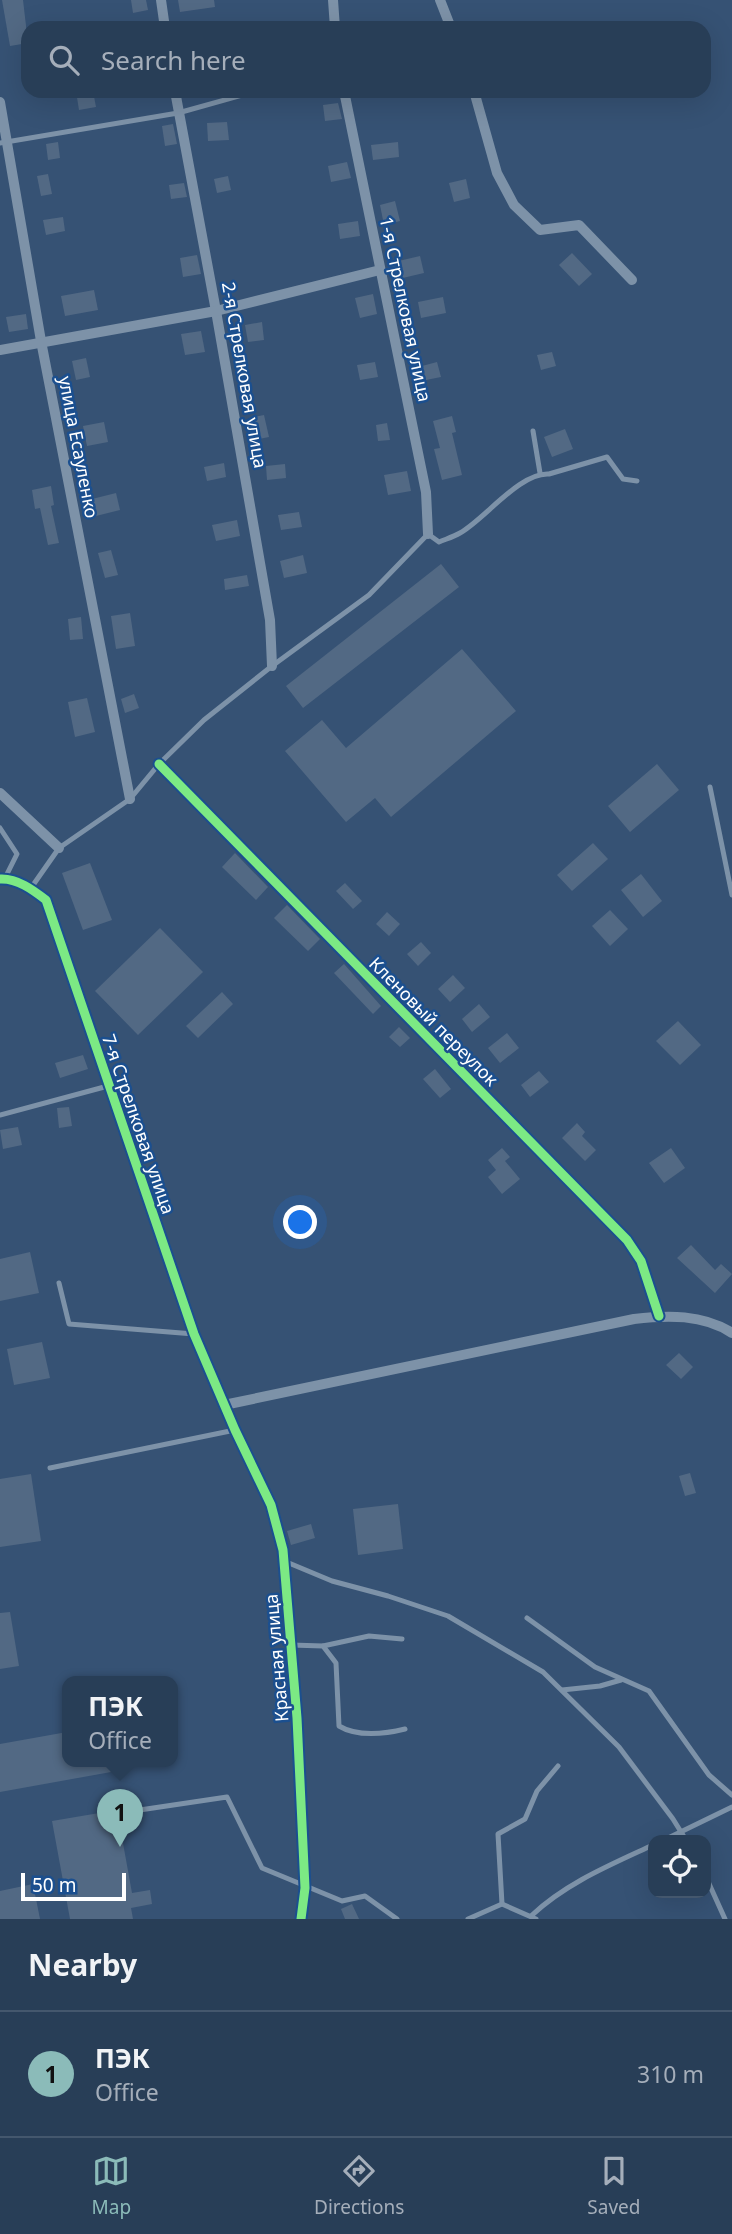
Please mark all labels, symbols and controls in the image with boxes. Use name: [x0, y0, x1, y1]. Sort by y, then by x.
search box: [21, 21, 711, 98]
icon: search: [45, 41, 83, 79]
text: Search here: [101, 42, 246, 78]
street label: 1-я Стрелковая улица: [375, 214, 437, 404]
street label: 2-я Стрелковая улица: [217, 280, 273, 470]
street label: улица Есауленко: [53, 374, 105, 520]
street label: Кленовый переулок: [364, 951, 504, 1091]
street label: 7-я Стрелковая улица: [97, 1031, 181, 1217]
your location: [283, 1205, 317, 1239]
street label: Красная улица: [258, 1593, 294, 1723]
popup: [62, 1676, 178, 1767]
text: ПЭК: [88, 1688, 143, 1724]
text: Office: [88, 1724, 152, 1756]
pin: 1: [97, 1789, 143, 1847]
map controls: [648, 1835, 711, 1898]
button: locate: [648, 1835, 711, 1898]
scale bar: [21, 1870, 126, 1902]
text: 50 m: [32, 1872, 76, 1898]
text: Nearby: [28, 1944, 137, 1985]
text: ПЭК: [95, 2040, 150, 2076]
text: 1: [44, 2058, 58, 2090]
text: 310 m: [637, 2058, 704, 2090]
text: Office: [95, 2076, 159, 2108]
tab: Map: [92, 2152, 131, 2220]
tab: Directions: [314, 2152, 404, 2220]
tab: Saved: [587, 2152, 640, 2220]

